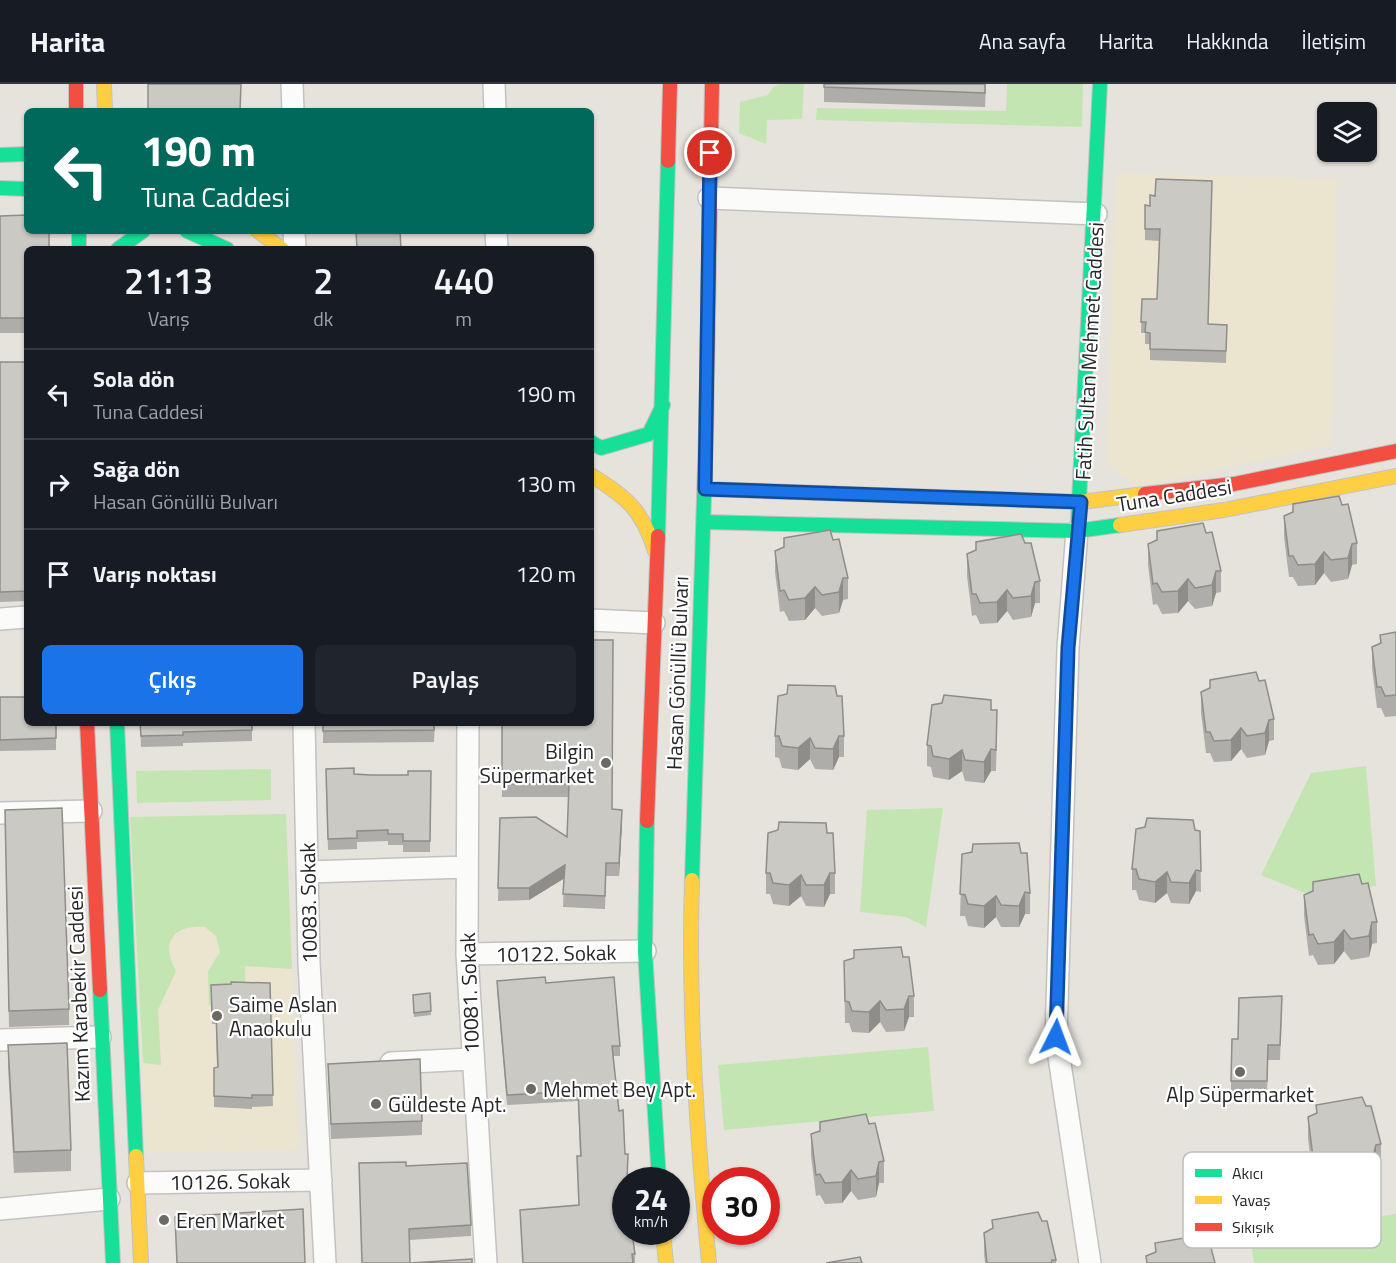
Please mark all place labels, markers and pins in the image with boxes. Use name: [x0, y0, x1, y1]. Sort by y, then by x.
pin: [684, 127, 735, 178]
place label: Bilgin Süpermarket: [479, 735, 595, 791]
marker: Bilgin Süpermarket: [599, 756, 613, 770]
place label: Saime Aslan Anaokulu: [229, 988, 337, 1044]
marker: Saime Aslan Anaokulu: [210, 1009, 224, 1023]
marker: Alp Süpermarket: [1233, 1065, 1247, 1079]
place label: Mehmet Bey Apt.: [543, 1073, 696, 1105]
place label: Alp Süpermarket: [1166, 1078, 1314, 1110]
marker: Mehmet Bey Apt.: [524, 1082, 538, 1096]
place label: Güldeste Apt.: [388, 1088, 506, 1120]
marker: Güldeste Apt.: [369, 1097, 383, 1111]
place label: Eren Market: [176, 1204, 285, 1236]
marker: Eren Market: [157, 1213, 171, 1227]

